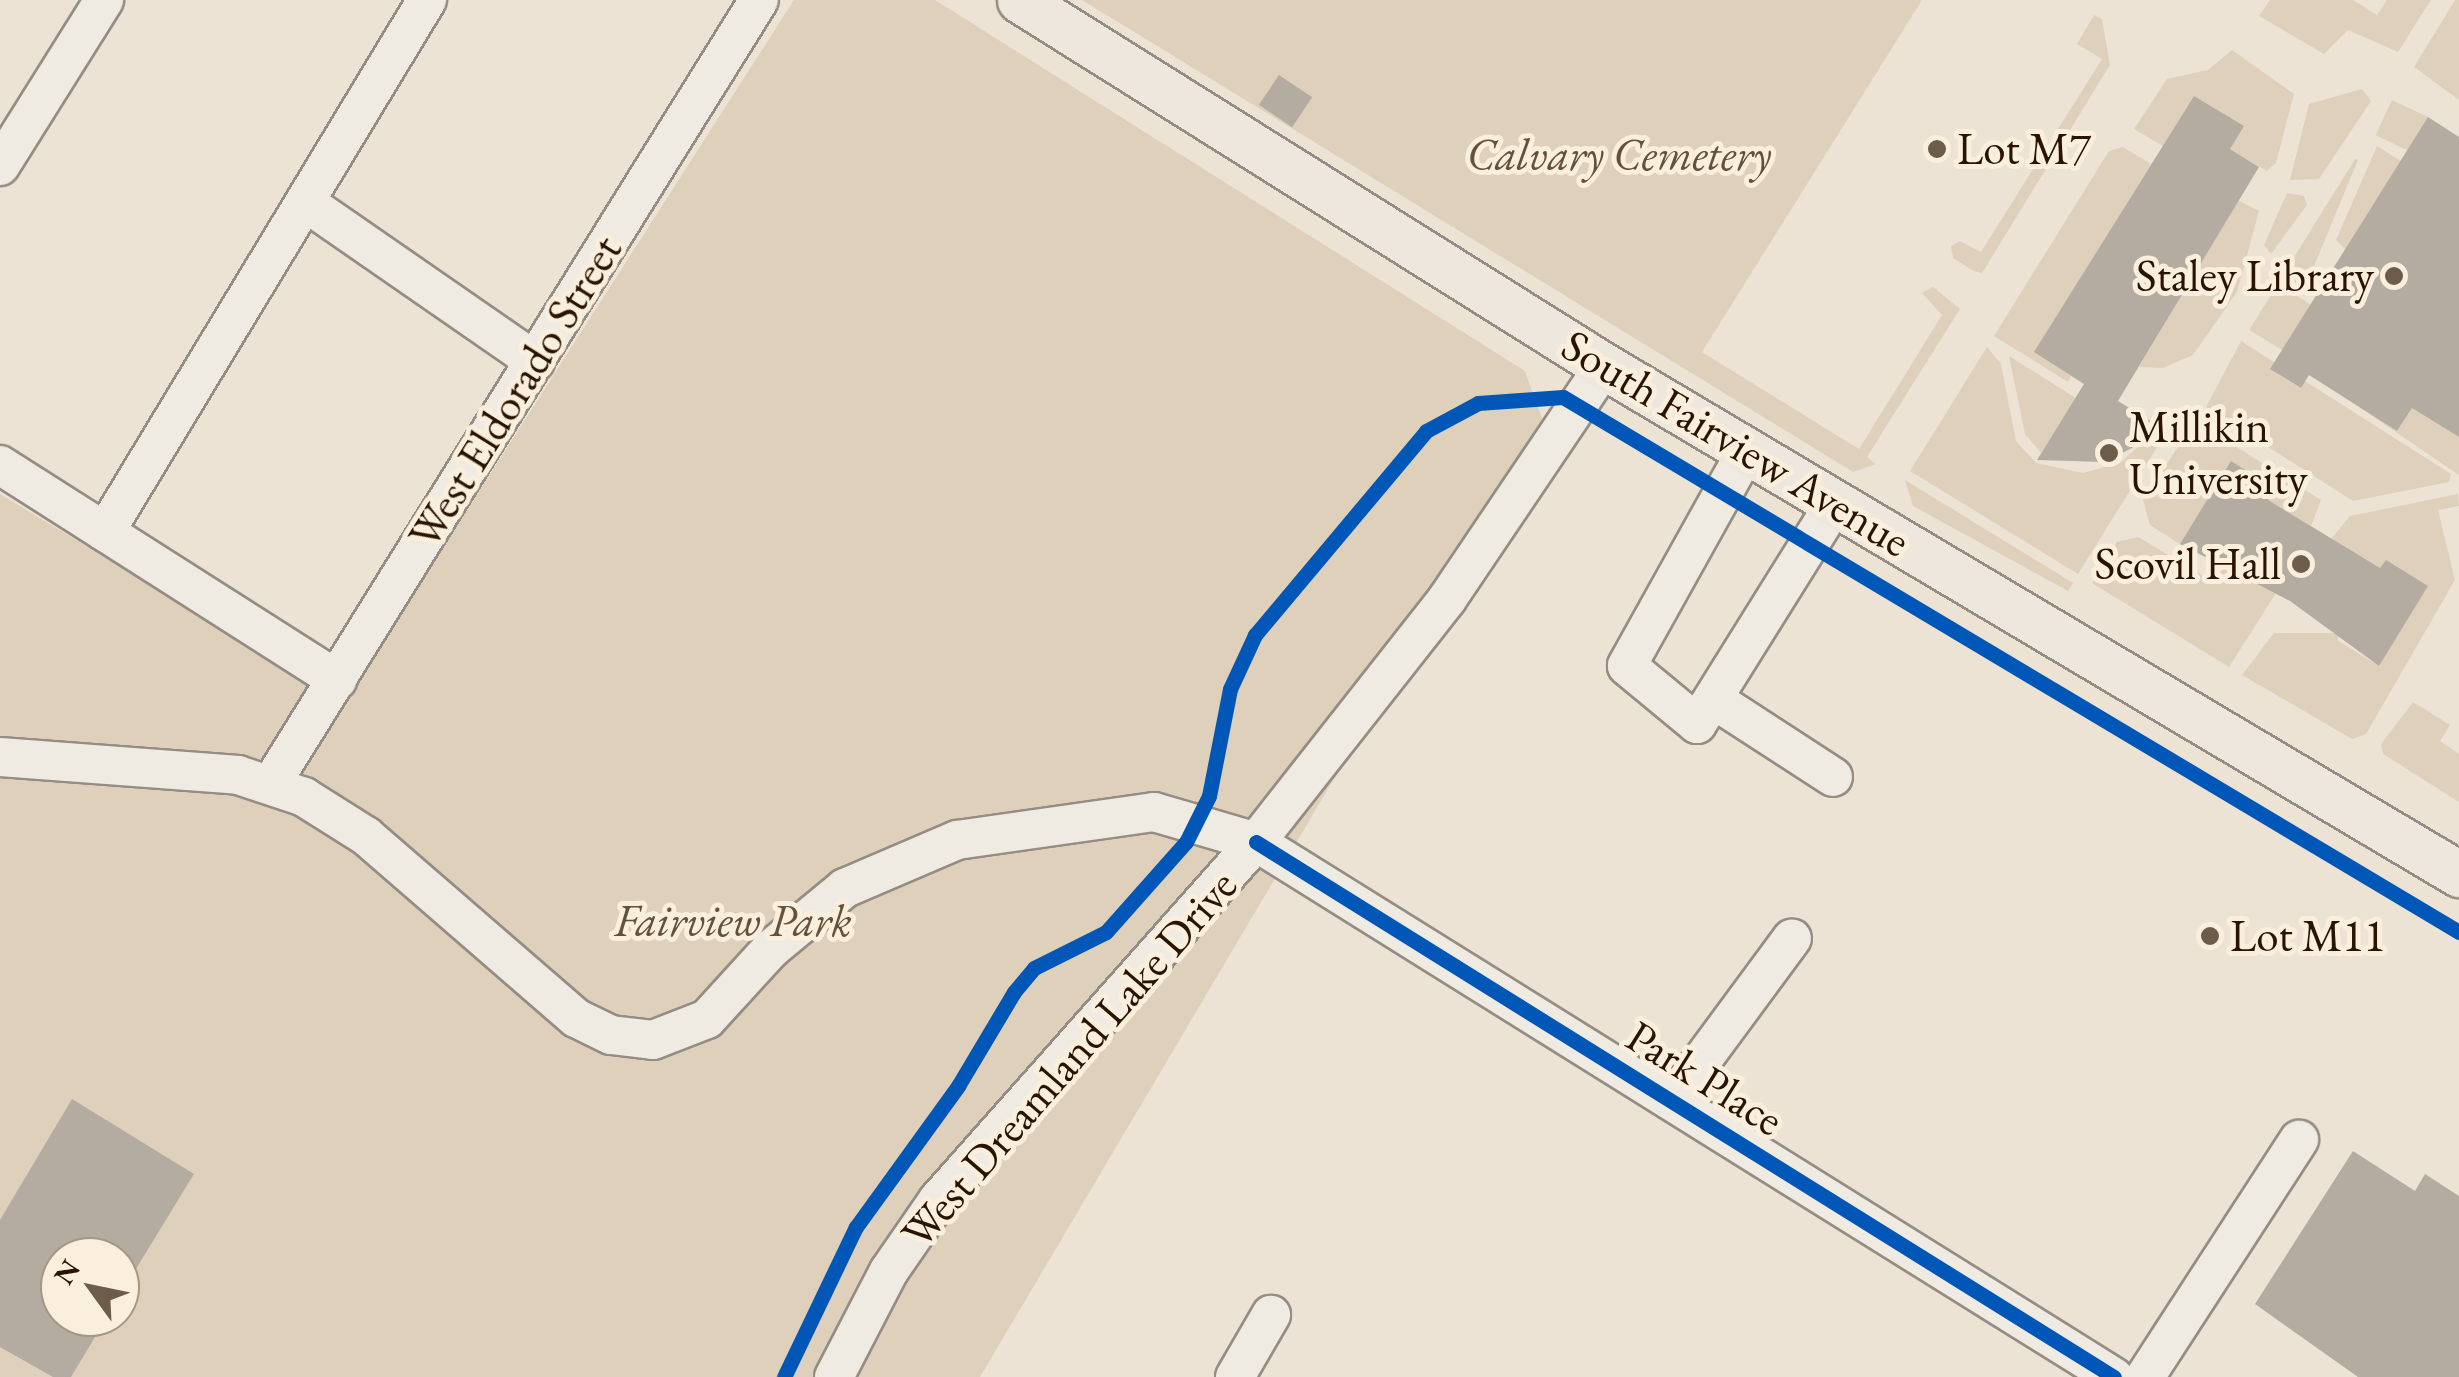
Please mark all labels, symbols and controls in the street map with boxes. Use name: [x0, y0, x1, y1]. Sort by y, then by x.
place label: Lot M7: [1957, 122, 2091, 176]
park label: Calvary Cemetery: [1467, 128, 1771, 182]
marker: Lot M7: [1926, 138, 1948, 160]
street label: West Eldorado Street: [397, 225, 633, 559]
place label: Staley Library: [2136, 249, 2374, 303]
marker: Staley Library: [2383, 265, 2405, 287]
street label: South Fairview Avenue: [1552, 318, 1920, 568]
place label: Millikin University: [2129, 400, 2308, 506]
marker: Millikin University: [2098, 442, 2120, 464]
place label: Scovil Hall: [2095, 537, 2281, 591]
marker: Scovil Hall: [2290, 553, 2312, 575]
street label: West Dreamland Lake Drive: [890, 859, 1248, 1259]
park label: Fairview Park: [614, 894, 852, 948]
place label: Lot M11: [2230, 909, 2385, 963]
marker: Lot M11: [2199, 925, 2221, 947]
street label: Park Place: [1617, 1009, 1793, 1147]
north arrow: [40, 1237, 140, 1337]
text: N: [45, 1252, 88, 1291]

